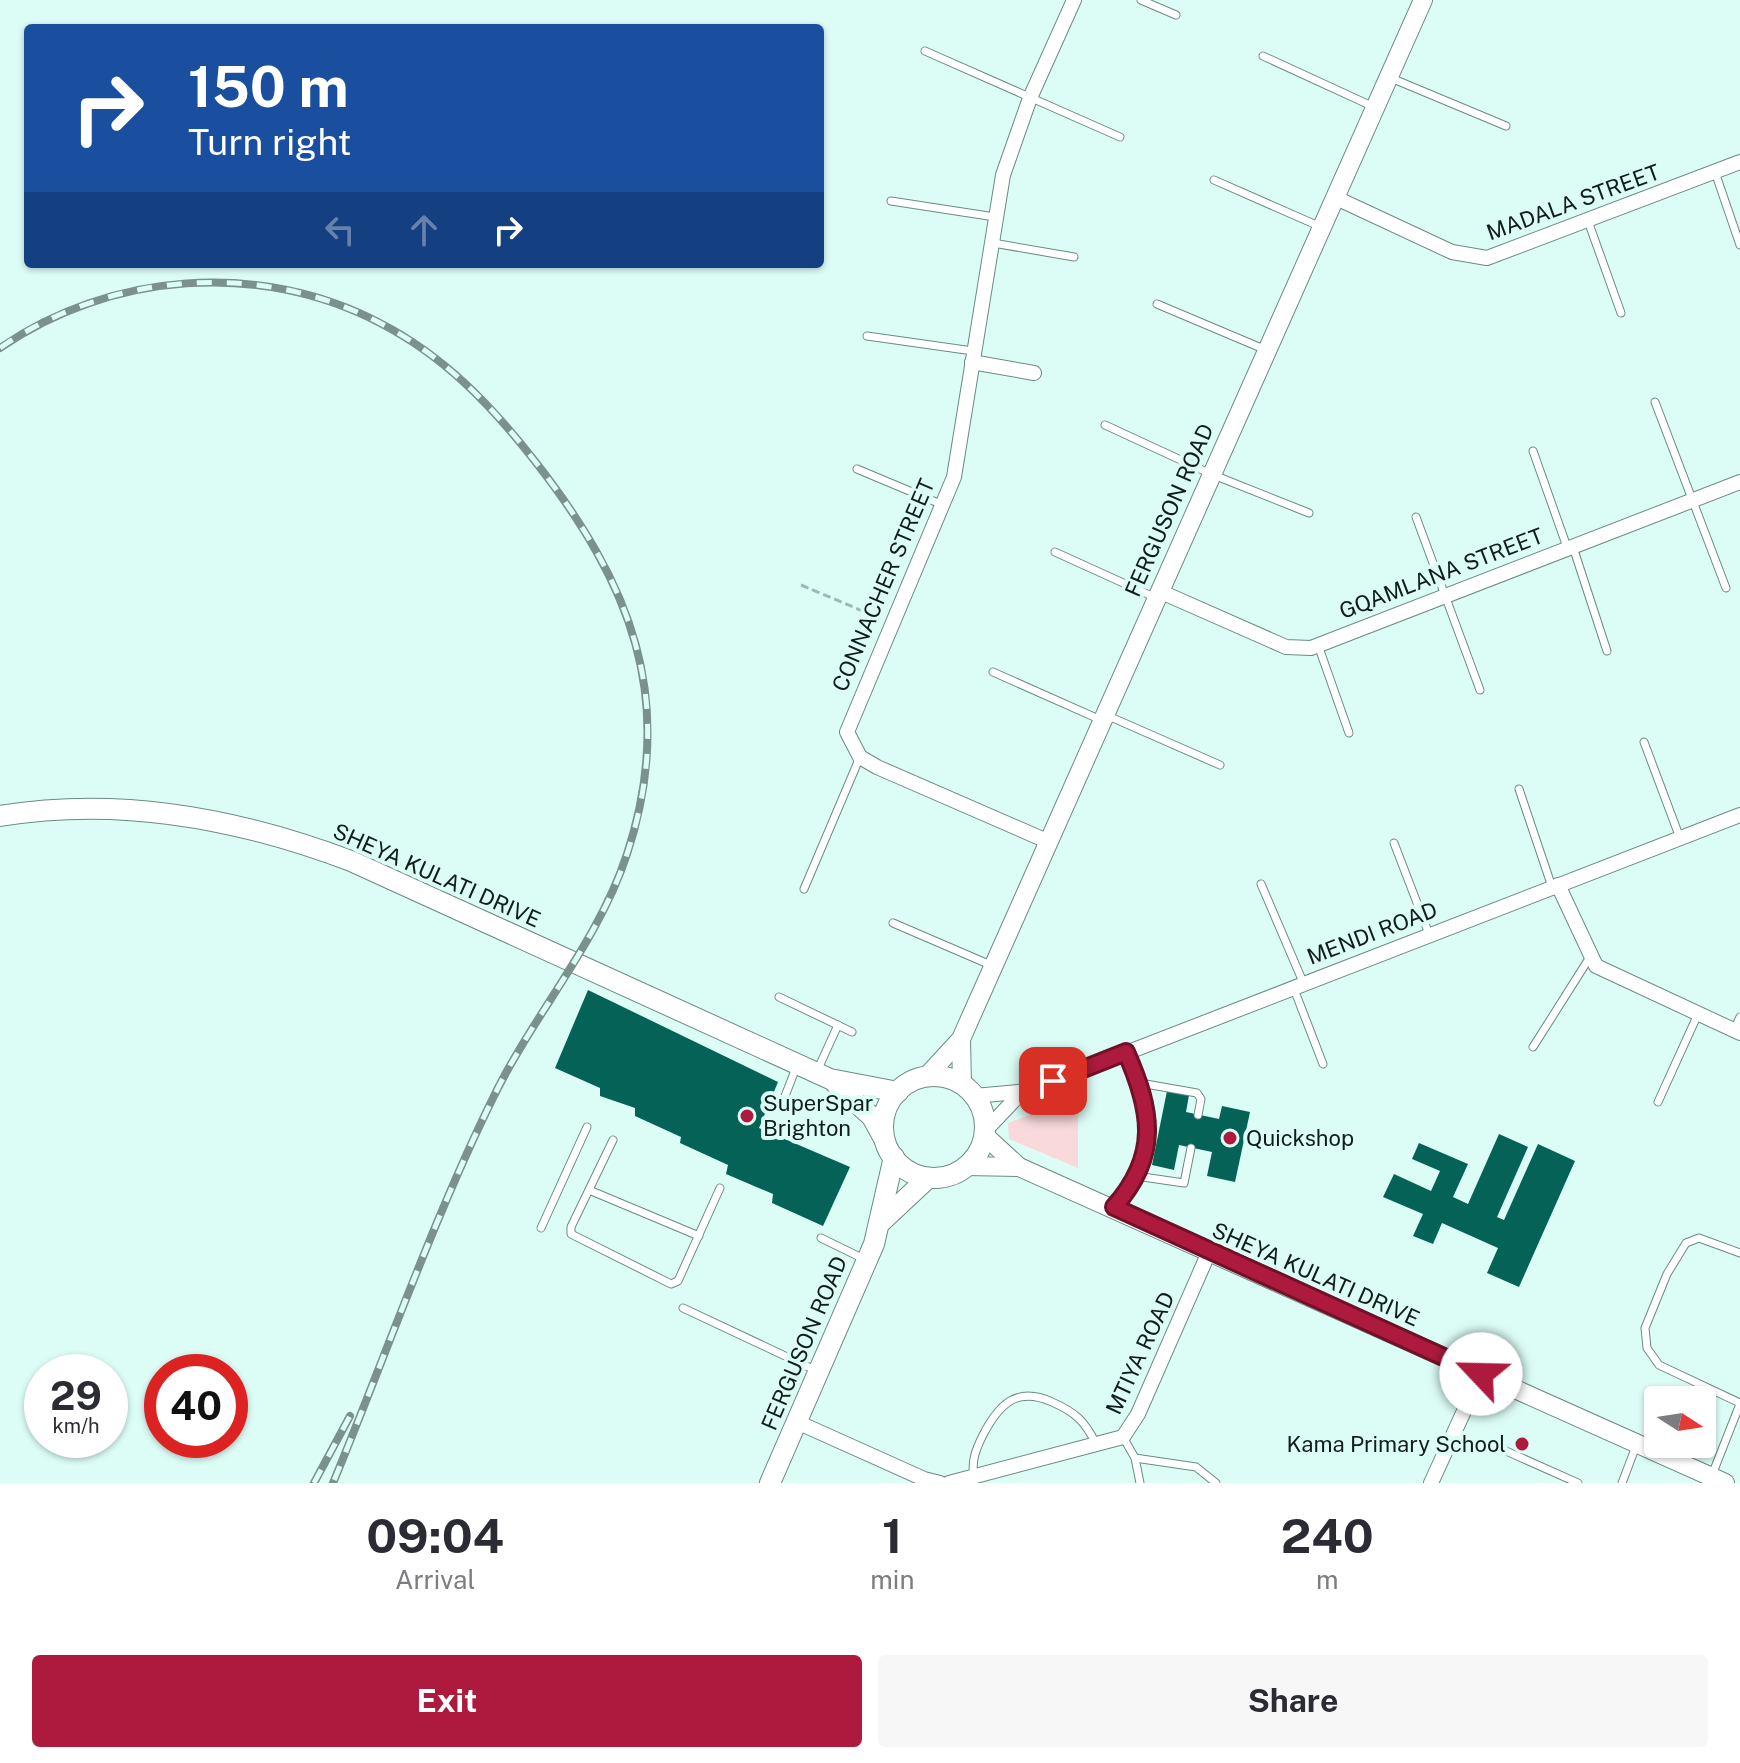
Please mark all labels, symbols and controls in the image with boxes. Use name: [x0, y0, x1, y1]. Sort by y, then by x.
text: 150 m: [188, 54, 349, 120]
icon: right: [56, 56, 160, 160]
text: Turn right: [188, 121, 351, 163]
street label: MADALA STREET: [1483, 159, 1663, 245]
icon: left: [318, 208, 362, 252]
icon: ahead: [402, 208, 446, 252]
icon: right: [486, 208, 530, 252]
street label: FERGUSON ROAD: [1119, 420, 1219, 600]
street label: CONNACHER STREET: [826, 475, 940, 695]
street label: GQAMLANA STREET: [1335, 522, 1547, 624]
street label: SHEYA KULATI DRIVE: [329, 817, 545, 933]
street label: MENDI ROAD: [1303, 896, 1441, 970]
pin: [1019, 1047, 1087, 1115]
icon: arrive: [1031, 1059, 1075, 1103]
place label: SuperSpar Brighton: [763, 1090, 873, 1141]
marker: SuperSpar Brighton: [738, 1107, 756, 1125]
place label: Quickshop: [1246, 1125, 1354, 1151]
marker: Quickshop: [1221, 1129, 1239, 1147]
street label: SHEYA KULATI DRIVE: [1208, 1216, 1424, 1332]
street label: FERGUSON ROAD: [756, 1252, 852, 1434]
street label: MTIYA ROAD: [1100, 1288, 1180, 1418]
position arrow: [1439, 1332, 1523, 1416]
speed limit sign: 40: [144, 1354, 248, 1458]
text: 29: [50, 1372, 102, 1419]
north arrow: [1644, 1386, 1716, 1458]
map controls: [1644, 1386, 1716, 1458]
text: km/h: [52, 1414, 100, 1438]
place label: Kama Primary School: [1286, 1431, 1506, 1457]
marker: Kama Primary School: [1513, 1435, 1531, 1453]
text: 09:04: [366, 1507, 504, 1564]
text: 1: [882, 1507, 903, 1564]
text: 240: [1281, 1507, 1374, 1564]
text: Arrival: [395, 1564, 475, 1595]
text: min: [870, 1564, 914, 1595]
text: m: [1316, 1564, 1338, 1595]
button: Exit: [32, 1655, 862, 1747]
button: Share: [878, 1655, 1708, 1747]

